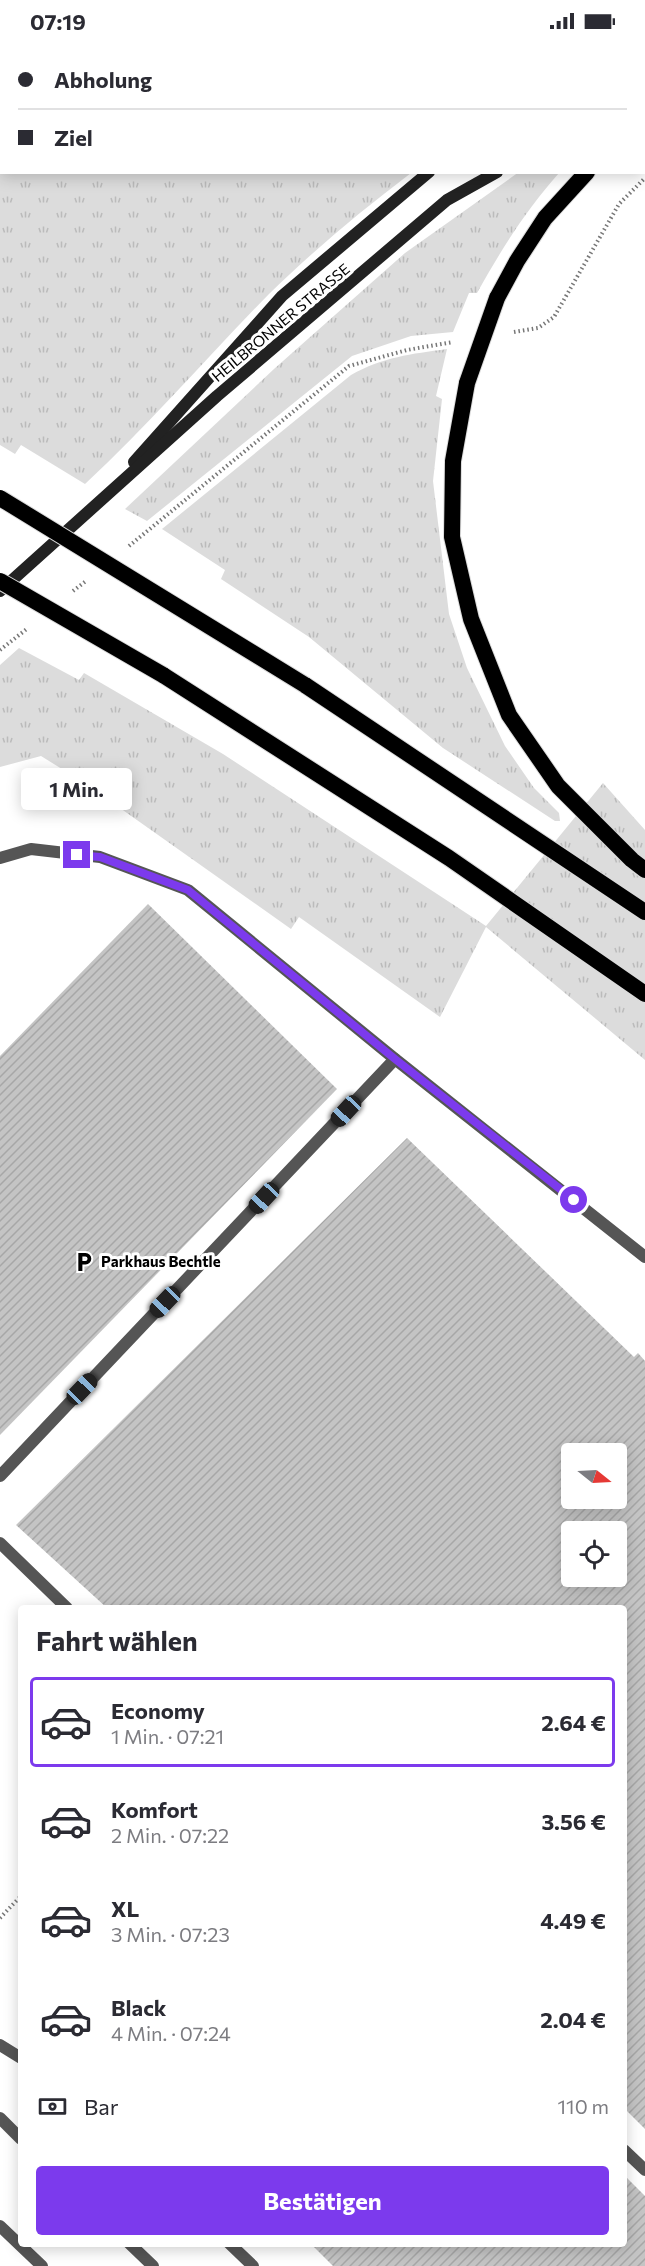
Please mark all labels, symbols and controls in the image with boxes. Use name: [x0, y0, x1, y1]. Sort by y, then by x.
text: 07:19: [30, 8, 86, 35]
text: Abholung: [54, 66, 152, 93]
text: Ziel: [54, 124, 93, 151]
street label: HEILBRONNER STRASSE: [208, 259, 353, 385]
callout: 1 Min.: [22, 768, 132, 810]
text: 1 Min.: [49, 777, 104, 801]
route end: [63, 841, 90, 868]
car: [327, 1092, 365, 1130]
car: [245, 1179, 283, 1217]
route start: [560, 1186, 587, 1213]
parking icon: Parkhaus Bechtle: [72, 1250, 96, 1274]
place label: Parkhaus Bechtle: [101, 1252, 221, 1270]
car: [146, 1283, 184, 1321]
car: [63, 1370, 101, 1408]
north arrow: [561, 1443, 627, 1509]
map controls: [561, 1443, 627, 1587]
button: locate: [561, 1521, 627, 1587]
text: Fahrt wählen: [36, 1624, 198, 1657]
icon: car: [39, 1695, 93, 1749]
text: Economy: [111, 1697, 205, 1724]
text: 2.64 €: [541, 1709, 606, 1736]
text: 1 Min. · 07:21: [111, 1724, 224, 1748]
icon: car: [39, 1794, 93, 1848]
text: Komfort: [111, 1796, 198, 1823]
text: 3.56 €: [542, 1808, 606, 1835]
text: 2 Min. · 07:22: [111, 1823, 229, 1847]
icon: car: [39, 1893, 93, 1947]
text: XL: [111, 1895, 139, 1922]
text: 4.49 €: [540, 1907, 606, 1934]
text: 3 Min. · 07:23: [111, 1922, 230, 1946]
icon: car: [39, 1992, 93, 2046]
text: Black: [111, 1994, 166, 2021]
text: 2.04 €: [540, 2006, 606, 2033]
text: 4 Min. · 07:24: [111, 2021, 231, 2045]
icon: cash: [36, 2090, 69, 2123]
text: Bar: [84, 2093, 119, 2120]
text: 110 m: [558, 2094, 609, 2118]
button: Bestätigen: [36, 2166, 609, 2235]

